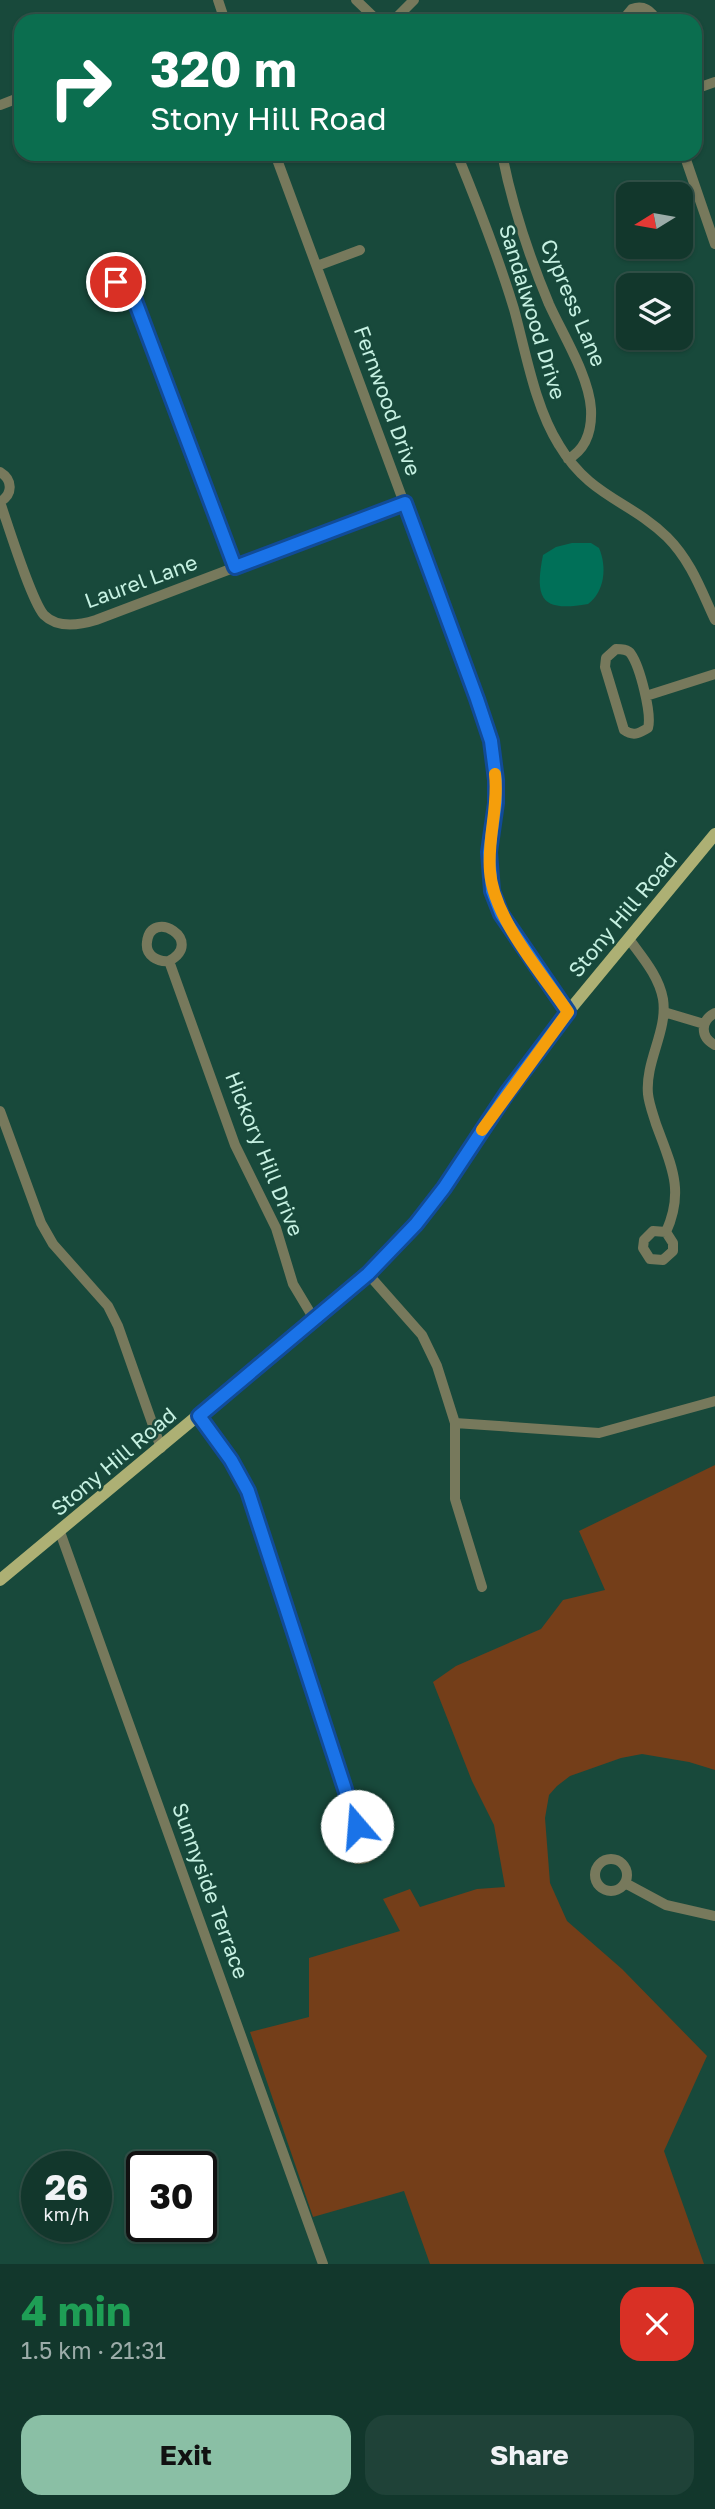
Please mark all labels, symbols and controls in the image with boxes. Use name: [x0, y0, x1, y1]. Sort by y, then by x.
text: 320 m: [150, 39, 297, 98]
icon: right: [35, 42, 126, 133]
text: Stony Hill Road: [150, 99, 387, 137]
north arrow: [616, 182, 693, 259]
map controls: [616, 182, 693, 350]
street label: Sandalwood Drive: [494, 221, 572, 402]
street label: Cypress Lane: [535, 235, 612, 370]
pin: [86, 252, 146, 312]
icon: arrive: [97, 263, 135, 301]
button: layers: [616, 273, 693, 350]
street label: Fernwood Drive: [349, 322, 427, 479]
street label: Laurel Lane: [81, 549, 201, 613]
street label: Stony Hill Road: [562, 847, 682, 982]
street label: Hickory Hill Drive: [220, 1068, 310, 1240]
street label: Stony Hill Road: [46, 1401, 181, 1521]
position arrow: [320, 1789, 394, 1863]
street label: Sunnyside Terrace: [167, 1799, 255, 1982]
speed limit sign: 30: [126, 2151, 217, 2242]
text: 26: [45, 2166, 88, 2208]
text: km/h: [44, 2203, 89, 2225]
text: 4 min: [21, 2285, 131, 2335]
button: close: [620, 2287, 694, 2361]
text: 1.5 km · 21:31: [21, 2336, 166, 2364]
button: Exit: [21, 2415, 351, 2495]
button: Share: [365, 2415, 694, 2495]

